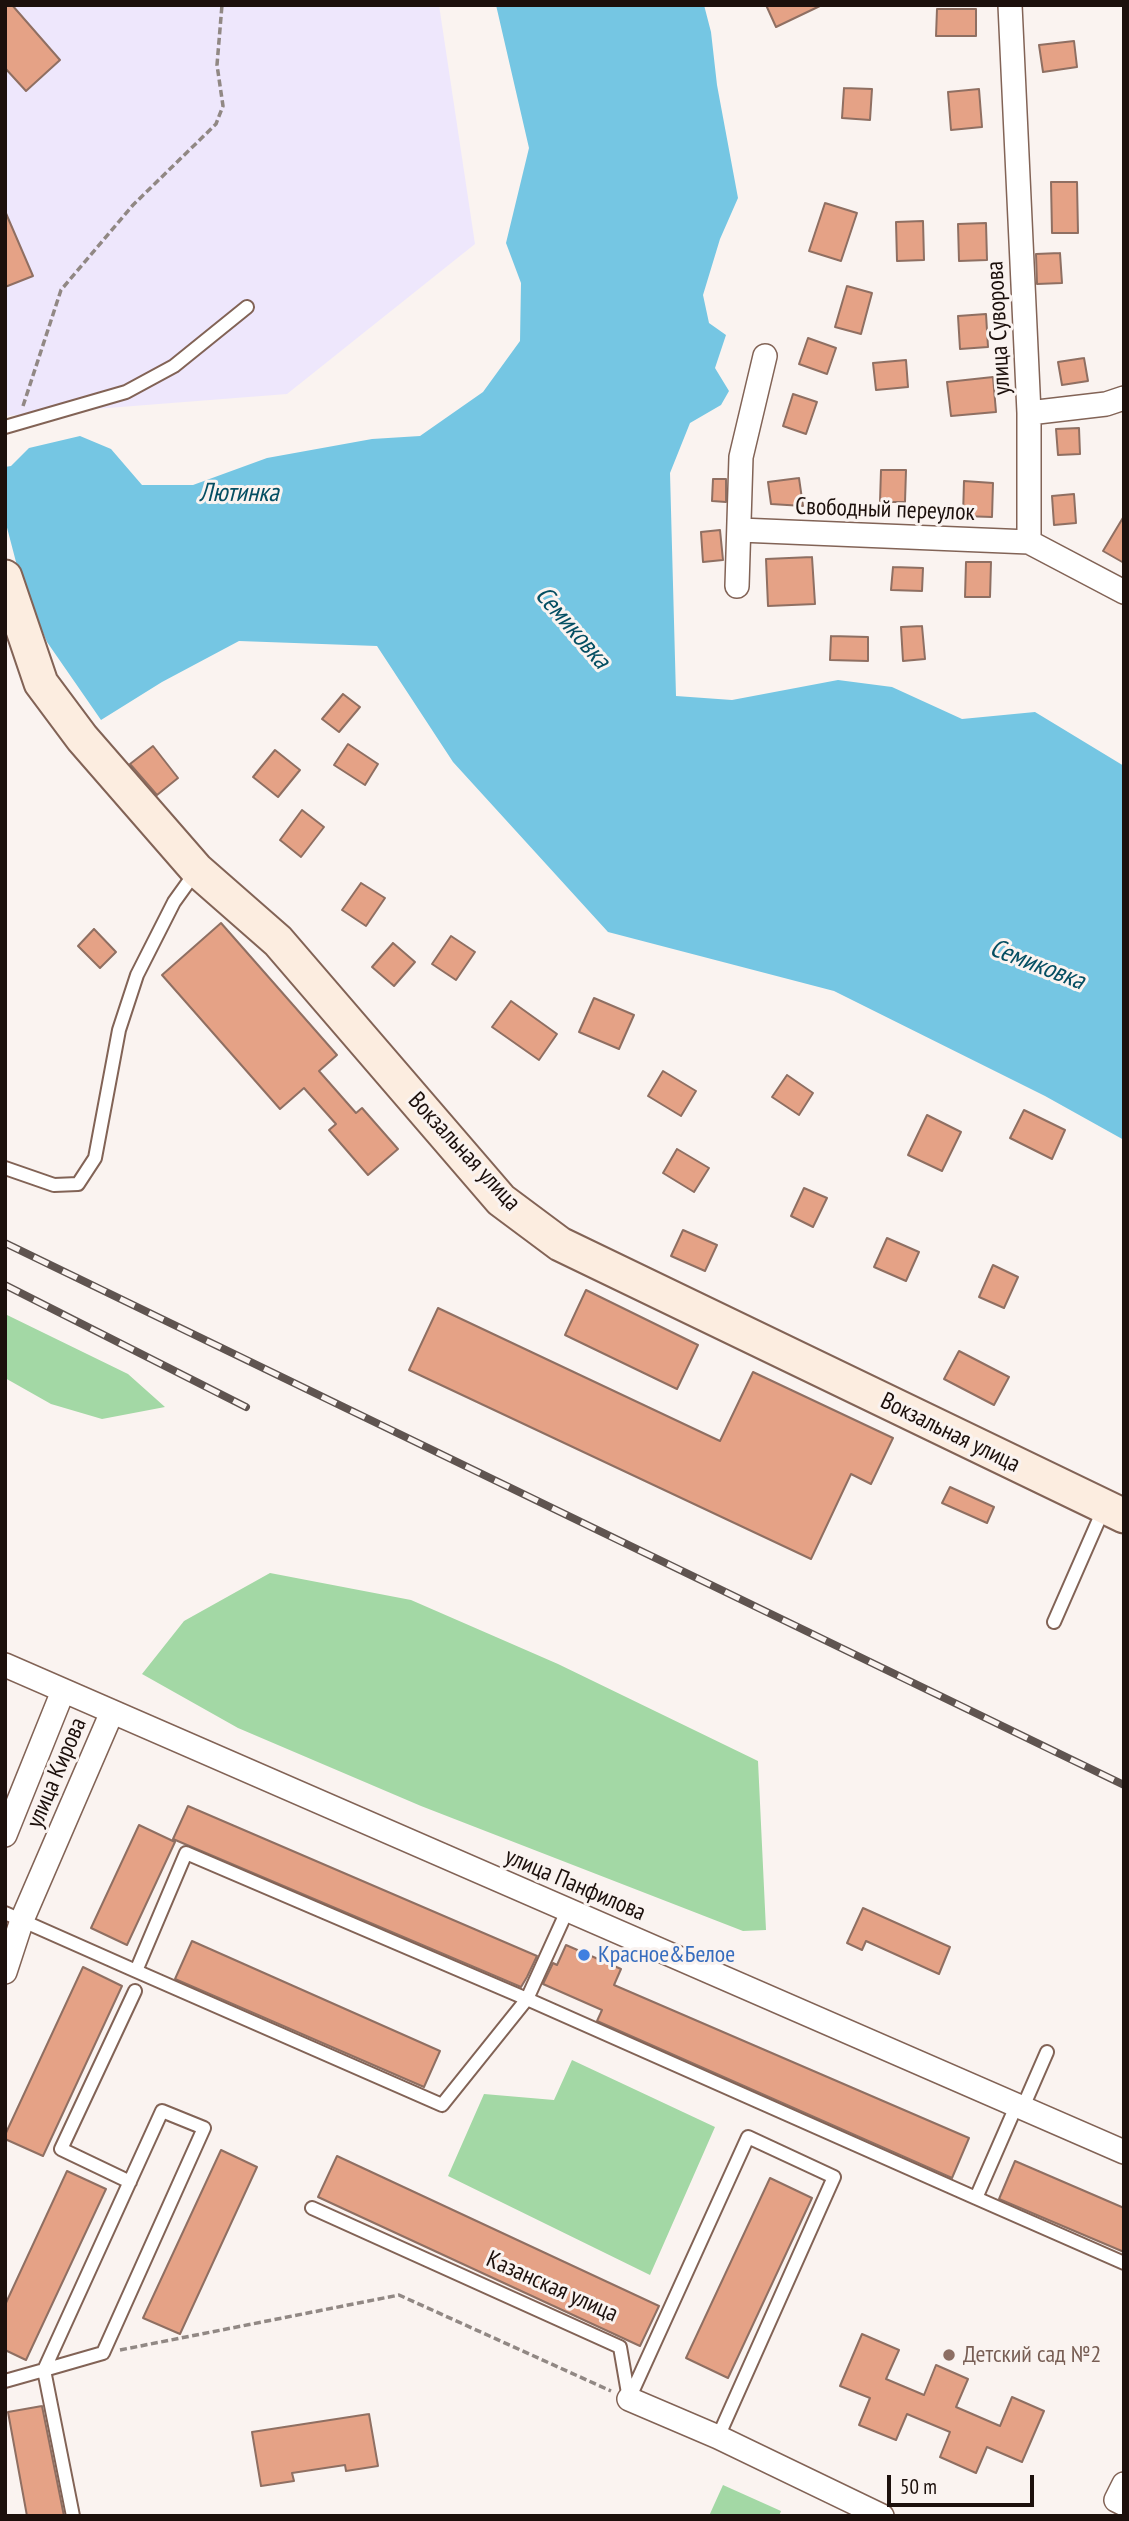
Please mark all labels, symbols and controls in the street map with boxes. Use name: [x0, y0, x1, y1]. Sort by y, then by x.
street label: улица Суворова: [981, 260, 1017, 396]
water label: Лютинка: [199, 478, 279, 510]
street label: Свободный переулок: [795, 492, 975, 528]
water label: Семиковка: [528, 580, 616, 676]
water label: Семиковка: [985, 933, 1089, 997]
street label: Вокзальная улица: [402, 1087, 526, 1217]
street label: Вокзальная улица: [876, 1387, 1024, 1479]
street label: улица Кирова: [21, 1714, 93, 1832]
street label: улица Панфилова: [500, 1842, 650, 1928]
place label: Красное&Белое: [598, 1941, 735, 1969]
marker: Красное&Белое: [576, 1947, 592, 1963]
street label: Казанская улица: [482, 2245, 622, 2329]
place label: Детский сад №2: [963, 2341, 1101, 2369]
marker: Детский сад №2: [941, 2347, 957, 2363]
scale bar: [891, 2462, 1038, 2506]
text: 50 m: [900, 2473, 937, 2500]

